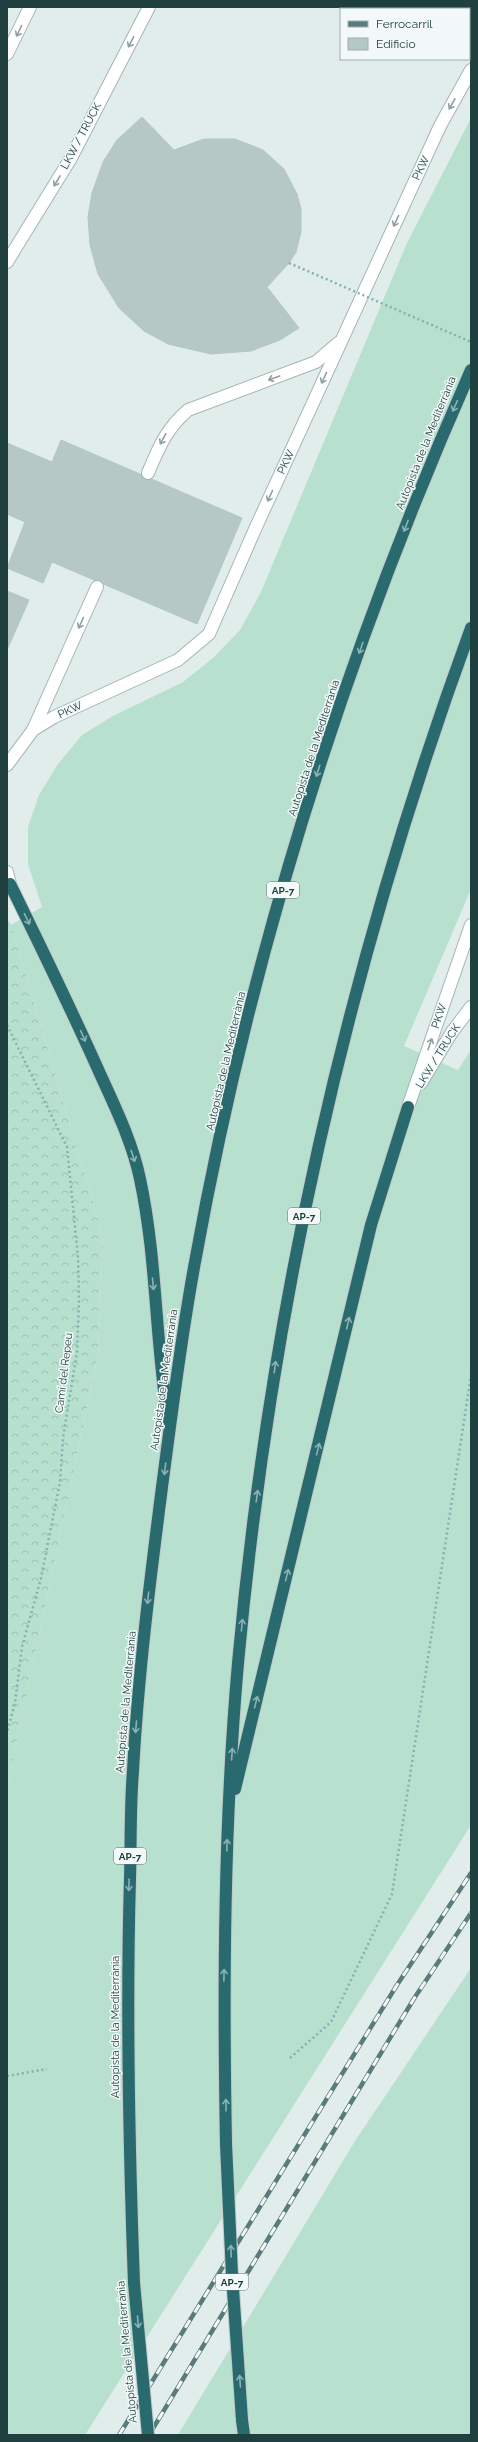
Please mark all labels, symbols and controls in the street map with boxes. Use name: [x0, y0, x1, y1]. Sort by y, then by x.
legend: [340, 8, 470, 60]
text: Ferrocarril: [376, 17, 433, 31]
one-way arrow: [15, 24, 22, 36]
one-way arrow: [127, 35, 134, 47]
text: Edificio: [376, 37, 416, 51]
one-way arrow: [448, 98, 455, 110]
street label: LKW / TRUCK: [58, 100, 104, 171]
street label: PKW: [410, 153, 432, 182]
one-way arrow: [52, 175, 60, 187]
one-way arrow: [392, 215, 399, 227]
one-way arrow: [320, 371, 328, 383]
street label: Autopista de la Mediterrània: [393, 374, 459, 512]
one-way arrow: [267, 375, 280, 382]
one-way arrow: [451, 399, 458, 411]
one-way arrow: [159, 433, 167, 445]
street label: PKW: [275, 447, 297, 476]
one-way arrow: [266, 490, 273, 502]
one-way arrow: [402, 520, 410, 532]
one-way arrow: [77, 616, 84, 628]
one-way arrow: [356, 642, 364, 654]
street label: Autopista de la Mediterrània: [286, 678, 342, 818]
street label: PKW: [56, 699, 85, 721]
one-way arrow: [314, 764, 321, 777]
road number: AP-7: [267, 882, 299, 898]
one-way arrow: [24, 913, 31, 925]
street label: Autopista de la Mediterrània: [204, 990, 248, 1132]
street label: PKW: [429, 1001, 449, 1030]
street label: LKW / TRUCK: [413, 1021, 463, 1091]
one-way arrow: [80, 1030, 87, 1042]
one-way arrow: [426, 1038, 434, 1050]
one-way arrow: [130, 1150, 137, 1163]
road number: AP-7: [288, 1208, 320, 1224]
one-way arrow: [150, 1277, 157, 1290]
street label: Autopista de la Mediterrània: [148, 1308, 180, 1452]
one-way arrow: [345, 1316, 352, 1329]
street label: Camí del Repeu: [53, 1332, 75, 1414]
one-way arrow: [271, 1361, 279, 1374]
one-way arrow: [314, 1443, 322, 1456]
one-way arrow: [161, 1462, 168, 1475]
one-way arrow: [253, 1490, 261, 1503]
one-way arrow: [284, 1569, 291, 1582]
one-way arrow: [144, 1591, 151, 1604]
one-way arrow: [238, 1619, 246, 1632]
street label: Autopista de la Mediterrània: [113, 1630, 139, 1774]
one-way arrow: [253, 1695, 261, 1708]
one-way arrow: [133, 1720, 140, 1733]
one-way arrow: [228, 1748, 235, 1761]
one-way arrow: [223, 1839, 231, 1852]
road number: AP-7: [114, 1848, 146, 1864]
one-way arrow: [126, 1878, 133, 1891]
street label: Autopista de la Mediterrània: [109, 1956, 122, 2098]
one-way arrow: [220, 1969, 227, 1982]
one-way arrow: [222, 2099, 230, 2112]
one-way arrow: [227, 2245, 235, 2258]
road number: AP-7: [216, 2274, 248, 2290]
street label: Autopista de la Mediterrània: [114, 2280, 140, 2424]
one-way arrow: [134, 2315, 141, 2328]
one-way arrow: [236, 2375, 243, 2388]

